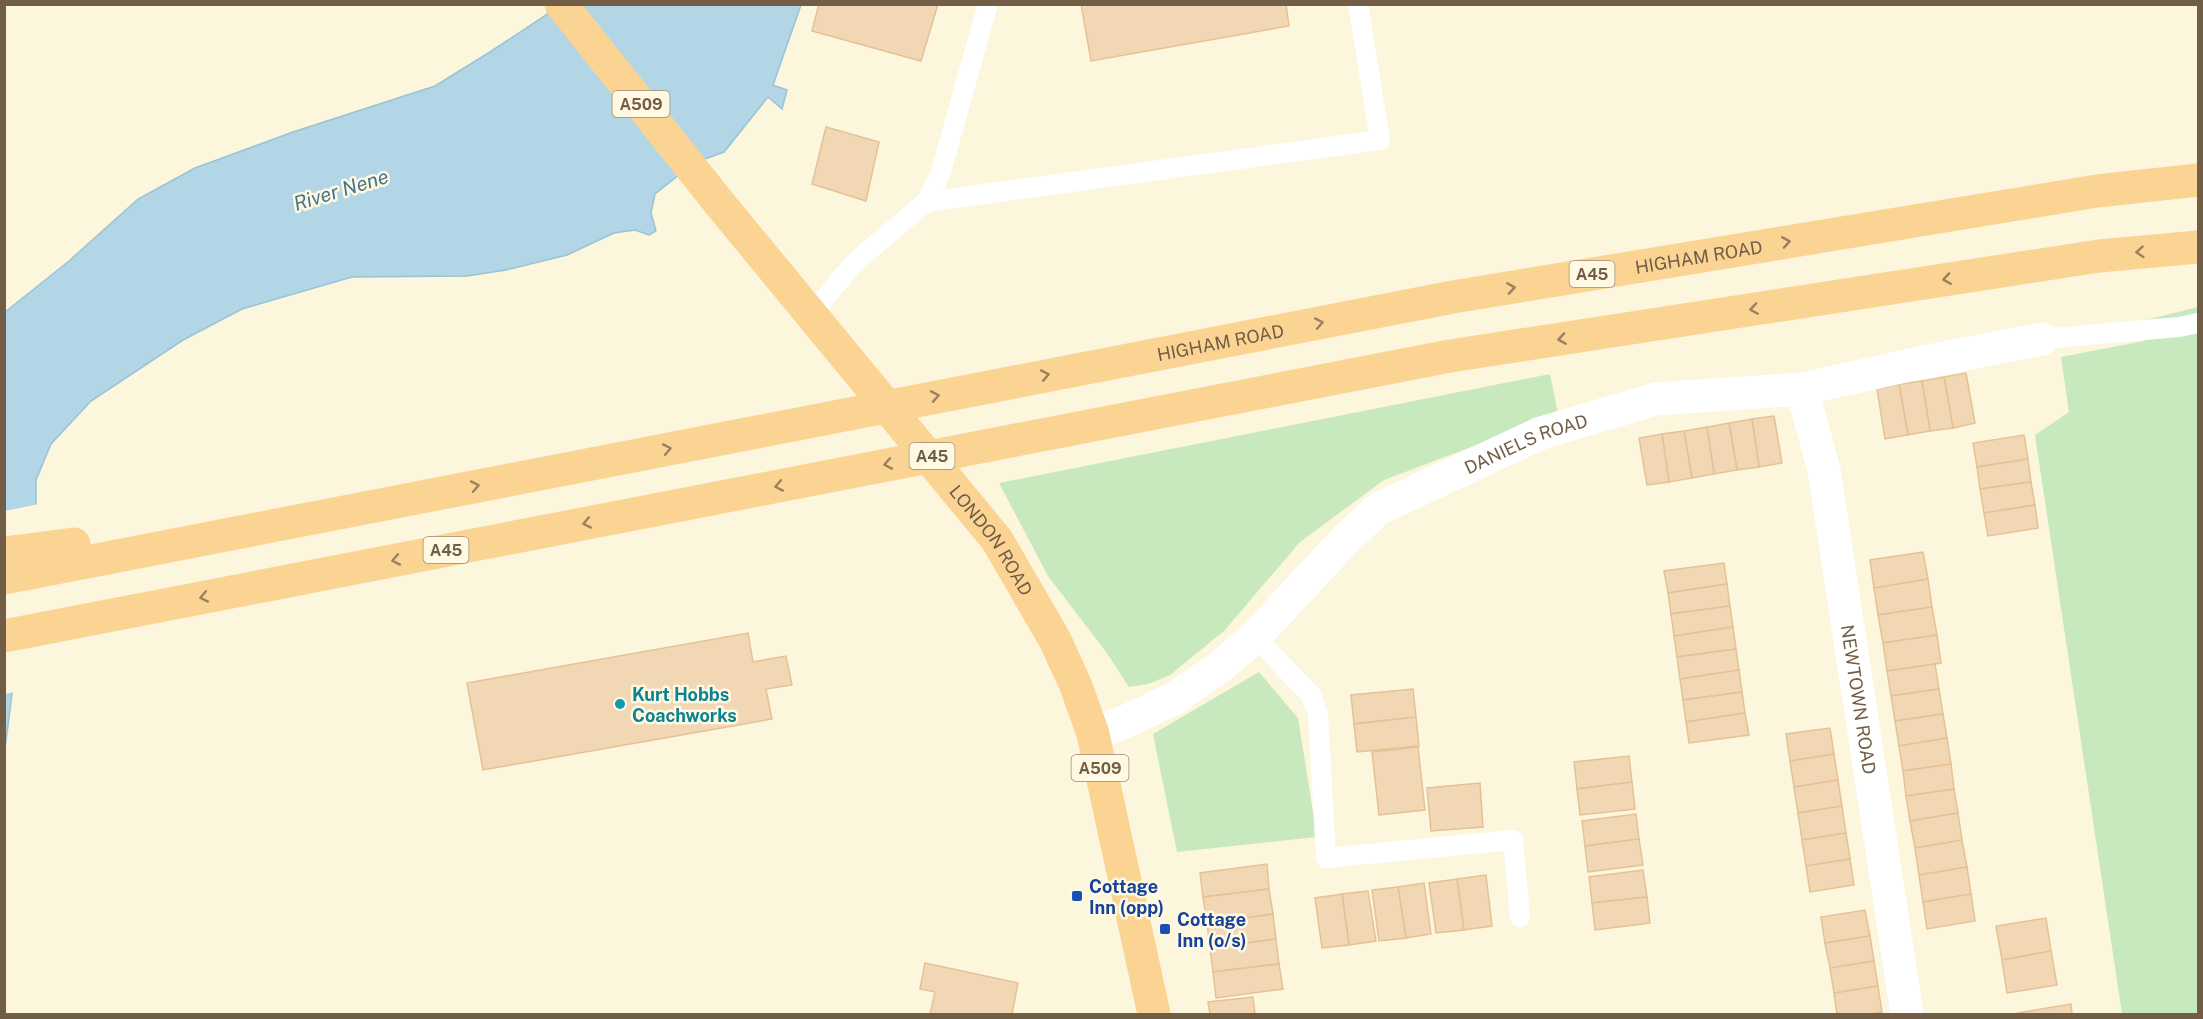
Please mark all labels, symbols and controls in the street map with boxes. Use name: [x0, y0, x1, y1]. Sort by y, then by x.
road number: A509: [612, 91, 670, 117]
water label: River Nene: [291, 164, 391, 216]
street label: HIGHAM ROAD: [1633, 236, 1764, 277]
one-way arrow: [1781, 236, 1791, 249]
one-way arrow: [2136, 245, 2145, 258]
road number: A45: [1570, 261, 1614, 287]
one-way arrow: [1943, 273, 1952, 285]
one-way arrow: [1506, 282, 1516, 294]
one-way arrow: [1750, 303, 1759, 315]
one-way arrow: [1314, 317, 1324, 330]
street label: HIGHAM ROAD: [1155, 320, 1286, 365]
one-way arrow: [1557, 332, 1566, 344]
one-way arrow: [1040, 369, 1050, 382]
one-way arrow: [930, 390, 940, 403]
street label: DANIELS ROAD: [1461, 409, 1590, 478]
one-way arrow: [662, 443, 672, 456]
road number: A45: [910, 443, 954, 469]
one-way arrow: [883, 458, 892, 470]
one-way arrow: [774, 479, 784, 492]
one-way arrow: [471, 480, 480, 492]
street label: LONDON ROAD: [946, 481, 1037, 599]
one-way arrow: [582, 516, 592, 529]
road number: A45: [424, 537, 468, 563]
one-way arrow: [391, 553, 401, 566]
one-way arrow: [200, 590, 210, 603]
street label: NEWTOWN ROAD: [1837, 623, 1881, 776]
place label: Kurt Hobbs Coachworks: [632, 684, 737, 726]
marker: Kurt Hobbs Coachworks: [613, 697, 627, 711]
road number: A509: [1072, 755, 1128, 781]
place label: Cottage Inn (opp): [1089, 876, 1164, 918]
marker: Cottage Inn (opp): [1070, 889, 1084, 903]
place label: Cottage Inn (o/s): [1177, 909, 1246, 951]
marker: Cottage Inn (o/s): [1158, 922, 1172, 936]

